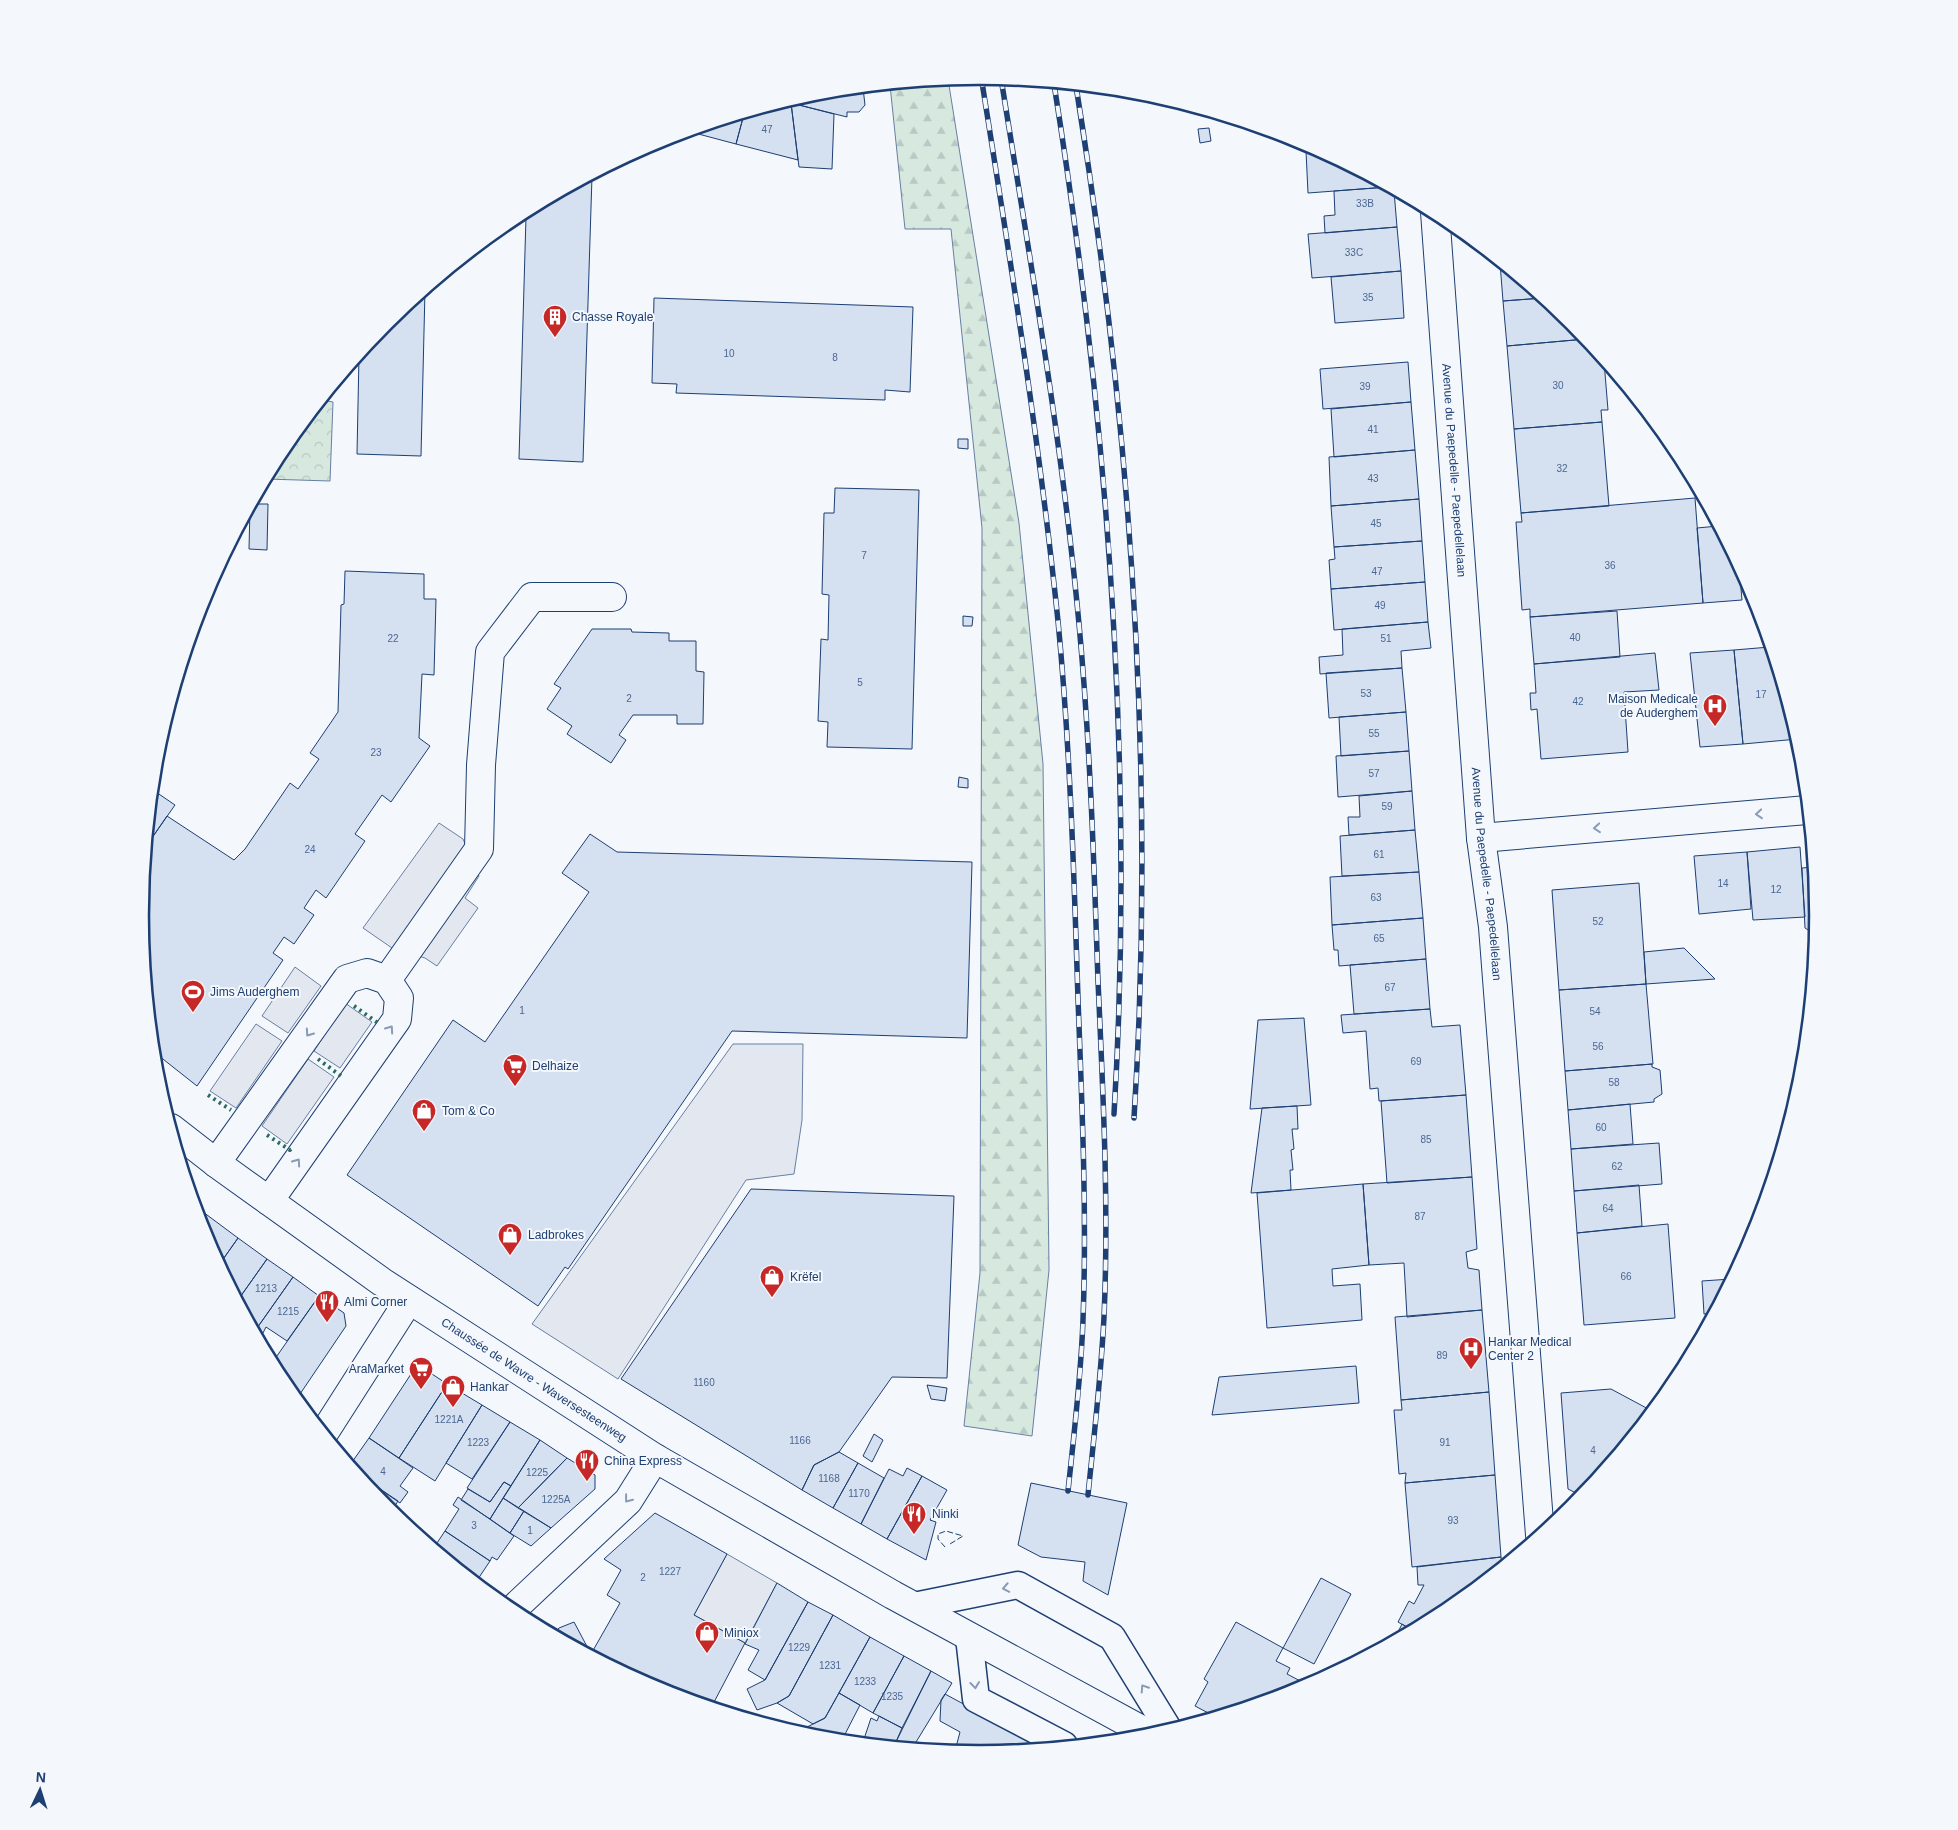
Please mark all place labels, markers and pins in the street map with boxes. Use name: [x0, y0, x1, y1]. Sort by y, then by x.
building icon: Chasse Royale: [542, 304, 568, 338]
place label: Chasse Royale: [572, 310, 654, 324]
place label: Maison Medicale de Auderghem: [1608, 692, 1698, 720]
hospital icon: Maison Medicale de Auderghem: [1702, 693, 1728, 727]
sports icon: Jims Auderghem: [180, 979, 206, 1013]
place label: Jims Auderghem: [210, 985, 299, 999]
supermarket icon: Delhaize: [502, 1053, 528, 1087]
place label: Delhaize: [532, 1059, 579, 1073]
shop icon: Tom & Co: [411, 1098, 437, 1132]
place label: Tom & Co: [442, 1104, 495, 1118]
shop icon: Ladbrokes: [497, 1222, 523, 1256]
place label: Ladbrokes: [528, 1228, 584, 1242]
shop icon: Krëfel: [759, 1264, 785, 1298]
place label: Krëfel: [790, 1270, 821, 1284]
restaurant icon: Almi Corner: [314, 1289, 340, 1323]
place label: Almi Corner: [344, 1295, 407, 1309]
place label: Hankar Medical Center 2: [1488, 1335, 1571, 1363]
hospital icon: Hankar Medical Center 2: [1458, 1336, 1484, 1370]
supermarket icon: AraMarket: [408, 1356, 434, 1390]
place label: AraMarket: [349, 1362, 405, 1376]
shop icon: Hankar: [440, 1374, 466, 1408]
place label: Hankar: [470, 1380, 509, 1394]
restaurant icon: China Express: [574, 1448, 600, 1482]
place label: China Express: [604, 1454, 682, 1468]
restaurant icon: Ninki: [901, 1501, 927, 1535]
place label: Ninki: [932, 1507, 959, 1521]
shop icon: Miniox: [694, 1620, 720, 1654]
place label: Miniox: [724, 1626, 759, 1640]

